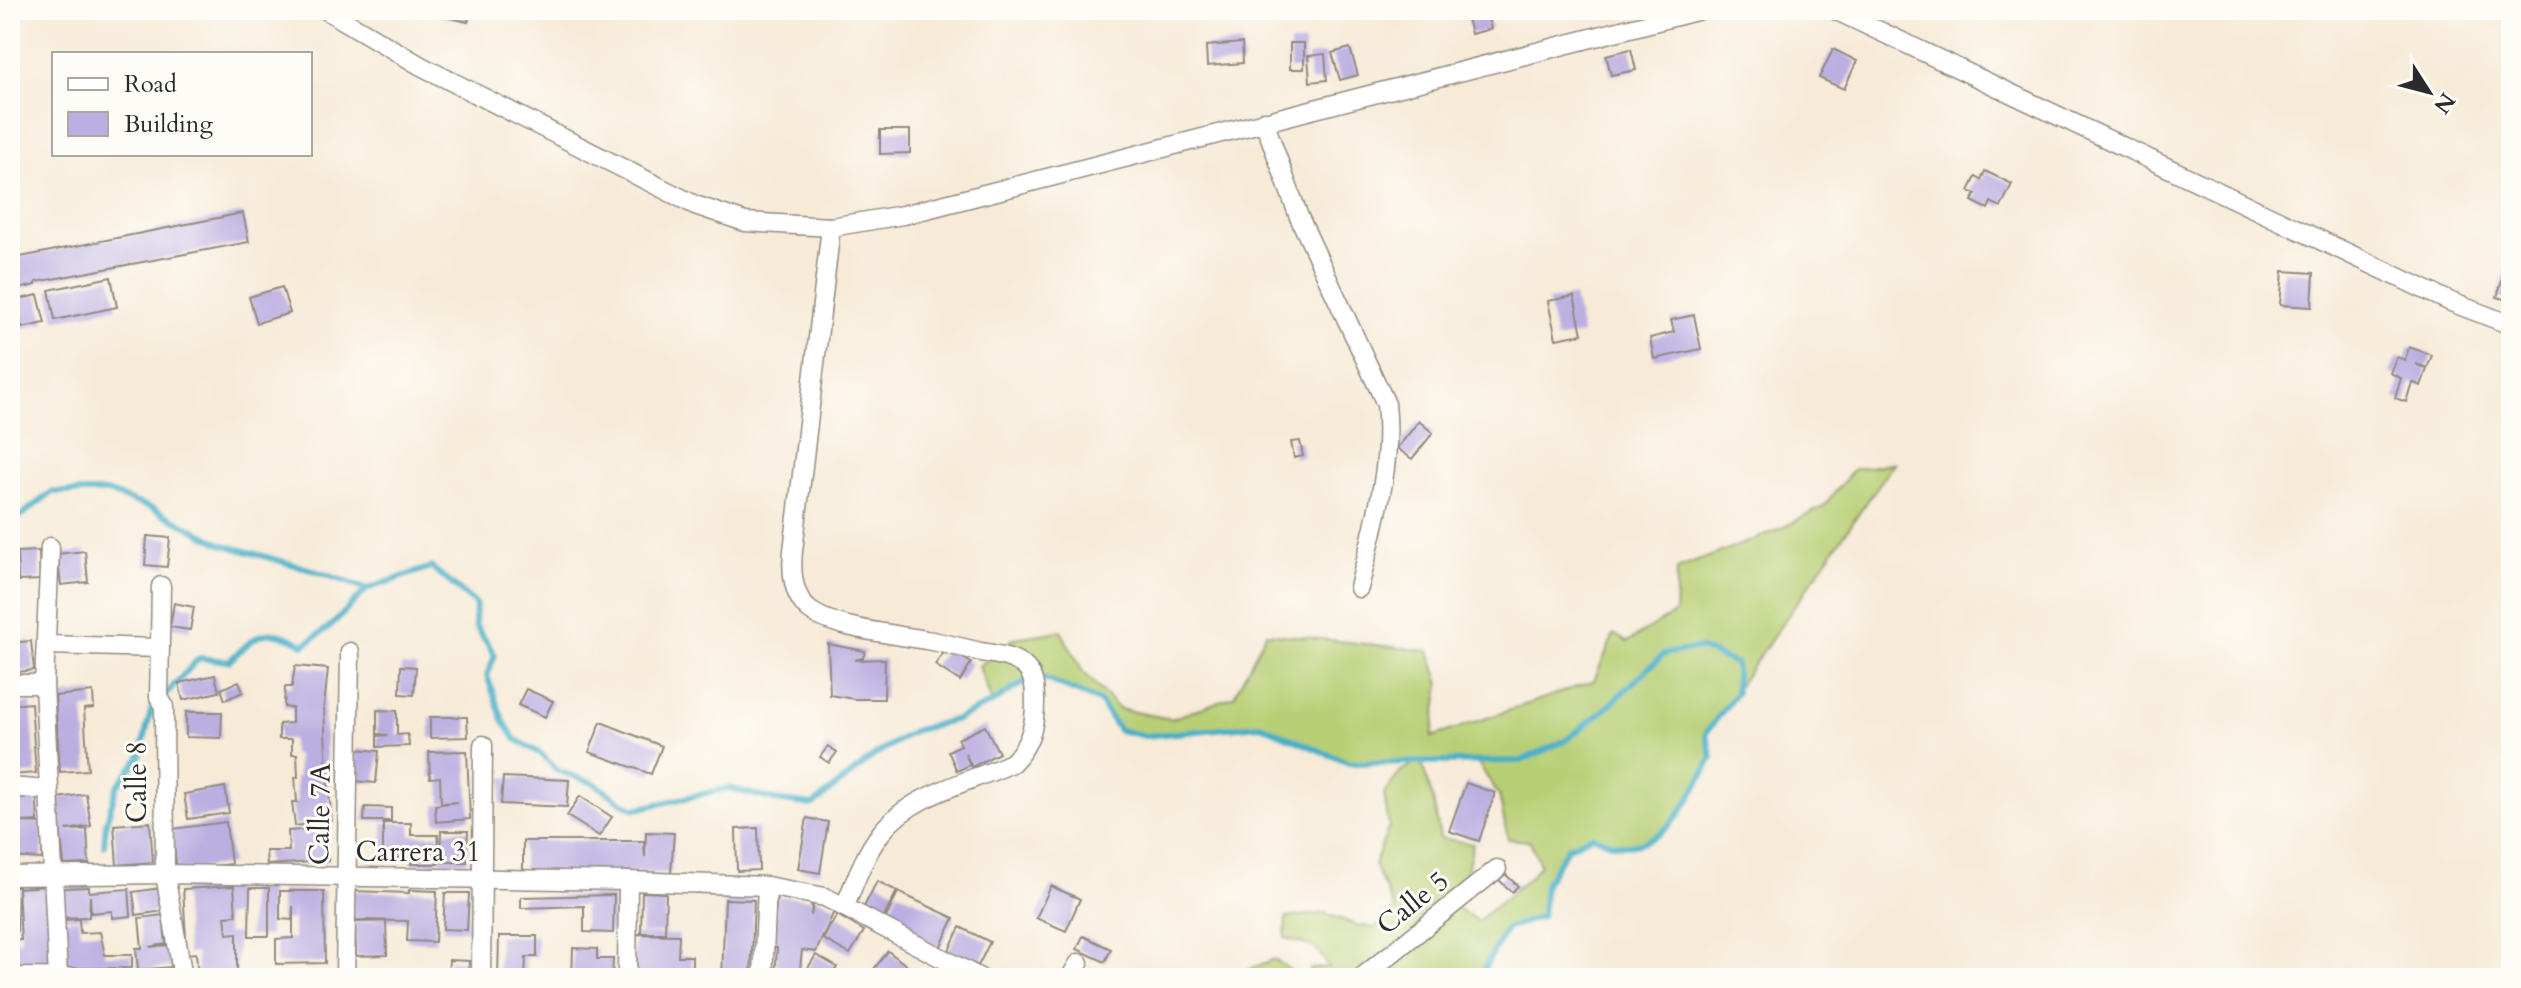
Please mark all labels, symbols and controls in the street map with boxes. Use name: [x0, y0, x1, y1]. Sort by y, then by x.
legend: [52, 52, 312, 156]
north arrow: [2389, 52, 2469, 132]
text: Road: [124, 68, 177, 101]
text: N: [2427, 87, 2462, 120]
text: Building: [124, 108, 214, 141]
street label: Calle 8: [118, 741, 156, 823]
street label: Calle 7A: [300, 762, 340, 865]
street label: Carrera 31: [355, 833, 481, 871]
street label: Calle 5: [1369, 862, 1457, 943]

